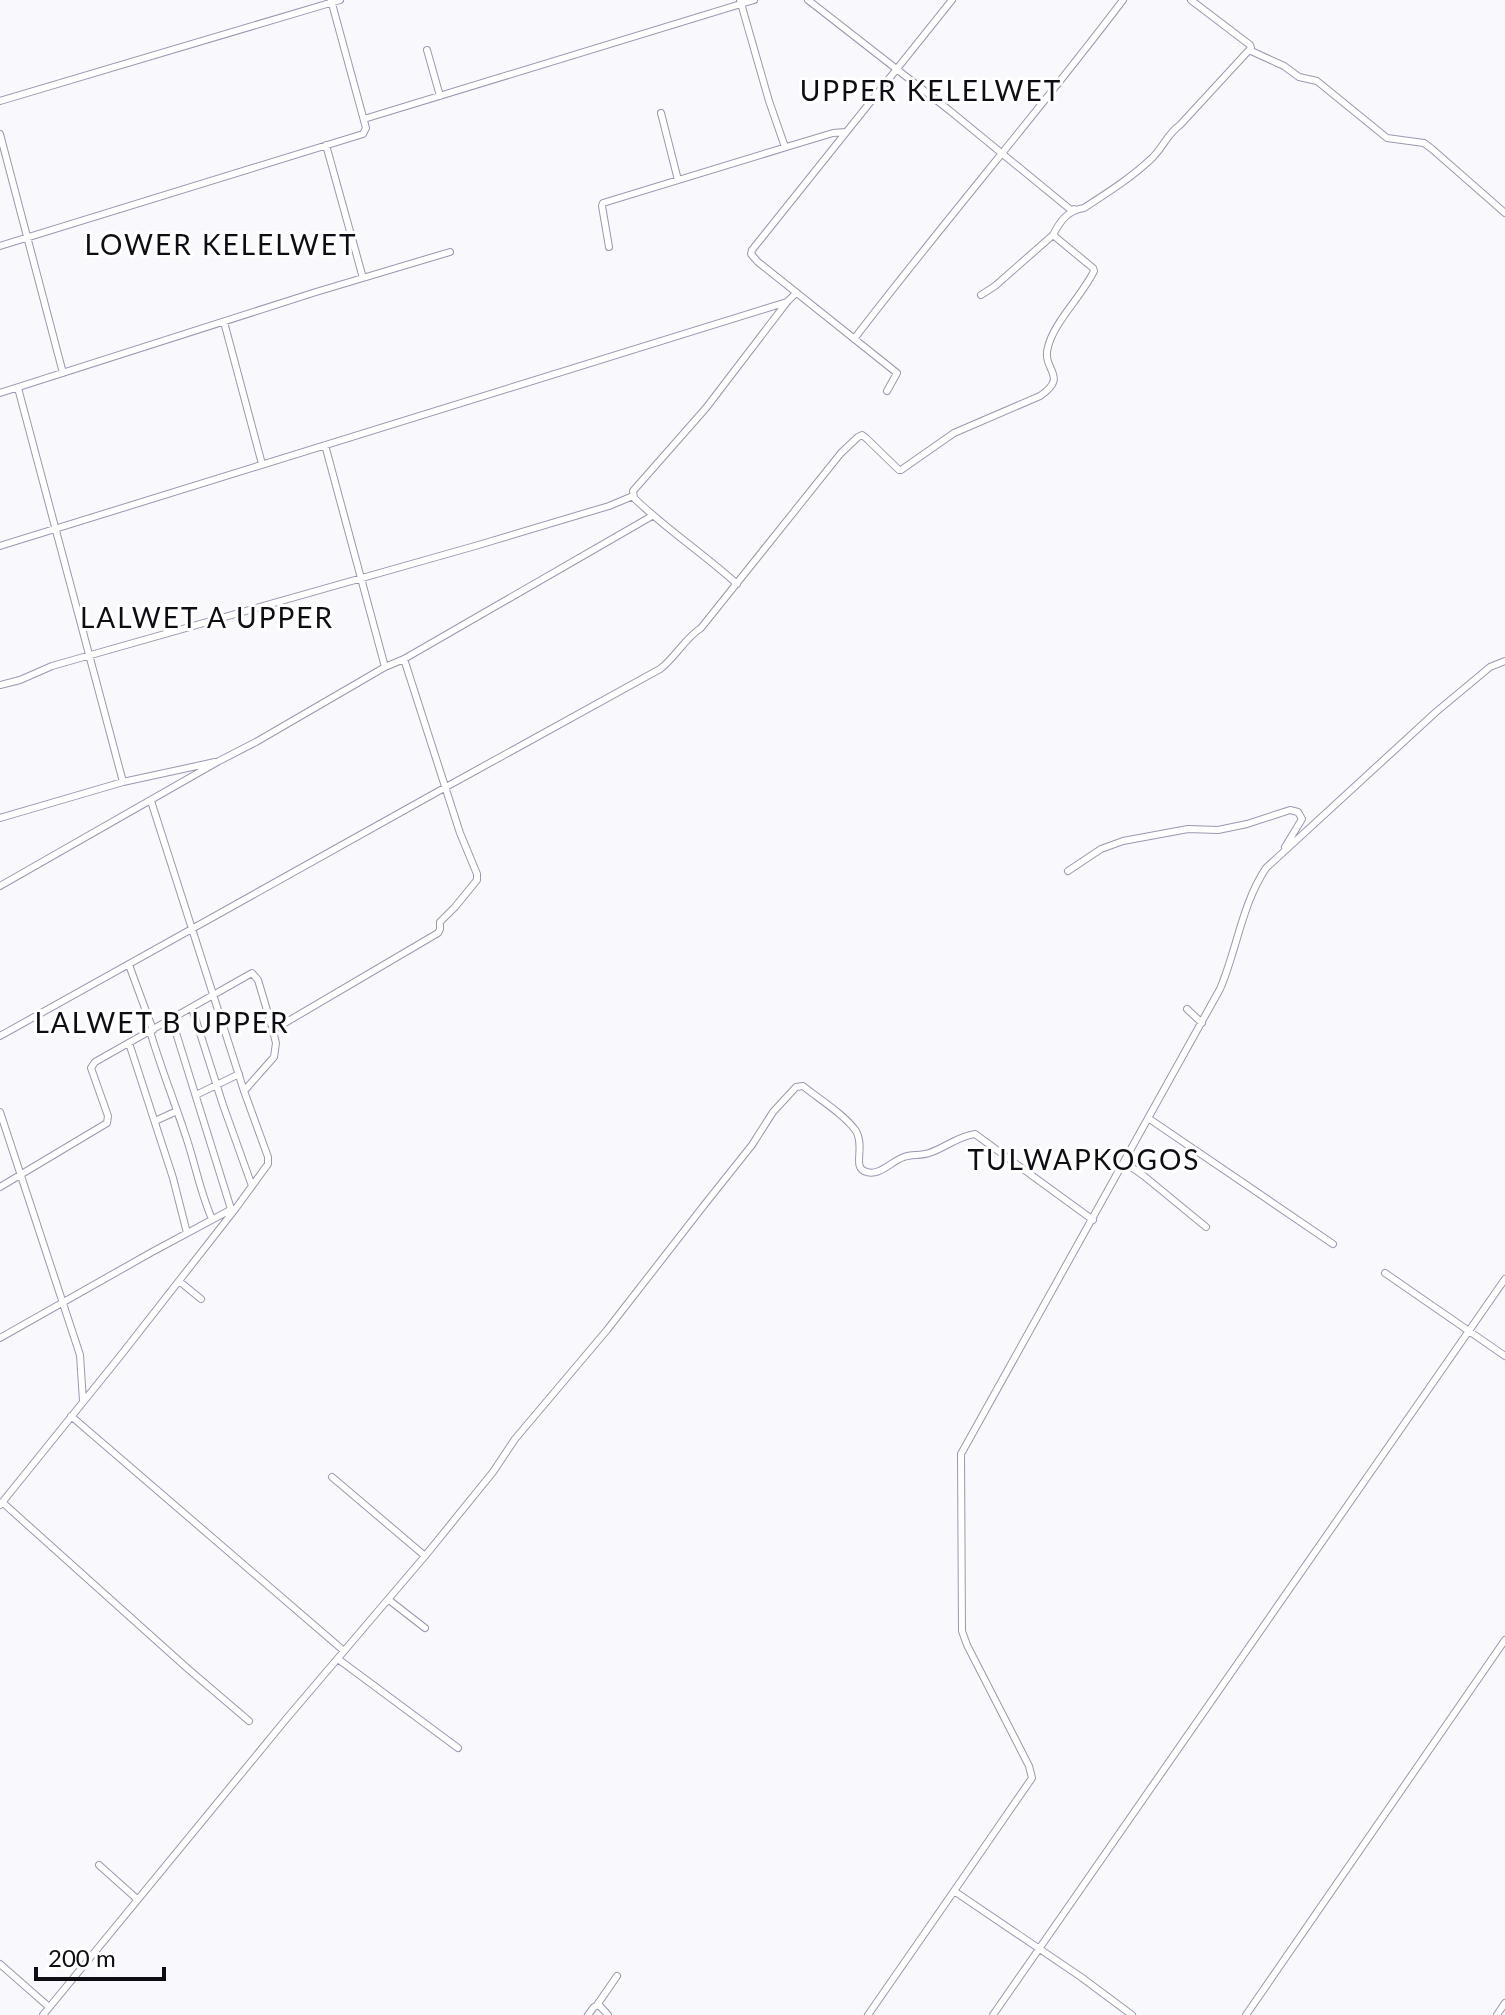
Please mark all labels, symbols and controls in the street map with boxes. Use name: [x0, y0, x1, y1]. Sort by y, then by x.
district label: UPPER KELELWET: [800, 73, 1062, 107]
district label: LOWER KELELWET: [85, 227, 357, 261]
district label: LALWET A UPPER: [80, 600, 334, 634]
district label: LALWET B UPPER: [34, 1005, 290, 1039]
district label: TULWAPKOGOS: [967, 1142, 1201, 1176]
scale bar: [36, 1931, 164, 1981]
text: 200 m: [48, 1943, 116, 1972]

